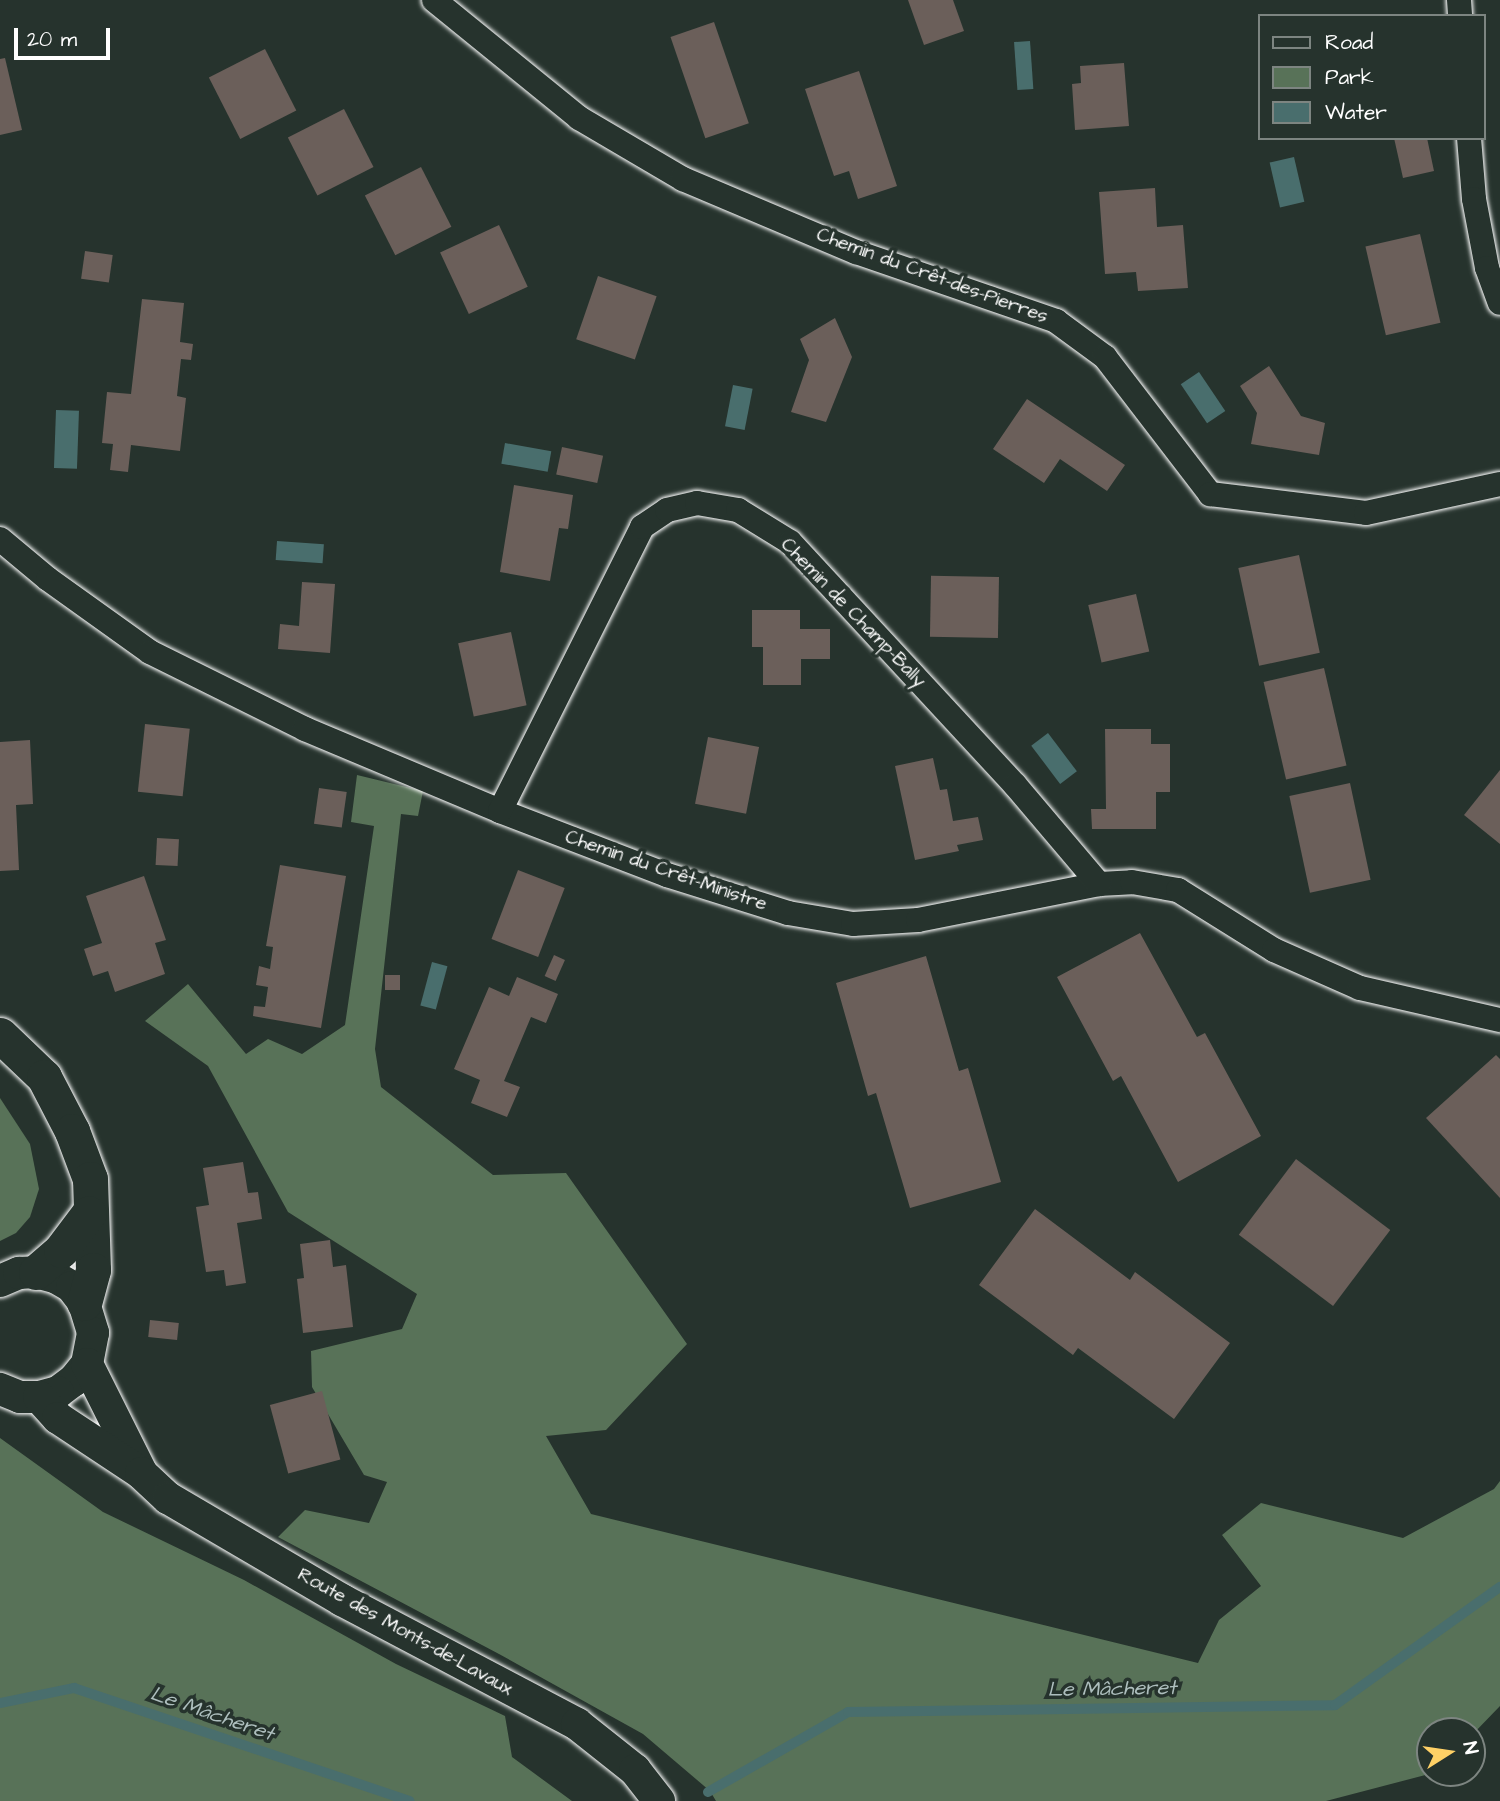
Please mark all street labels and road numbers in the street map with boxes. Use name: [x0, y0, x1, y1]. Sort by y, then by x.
street label: Chemin du Crêt-des-Pierres: [813, 224, 1051, 328]
street label: Chemin de Champ-Bally: [776, 534, 930, 692]
street label: Chemin du Crêt-Ministre: [562, 826, 770, 916]
street label: Route des Monts-de-Lavaux: [293, 1563, 517, 1701]

